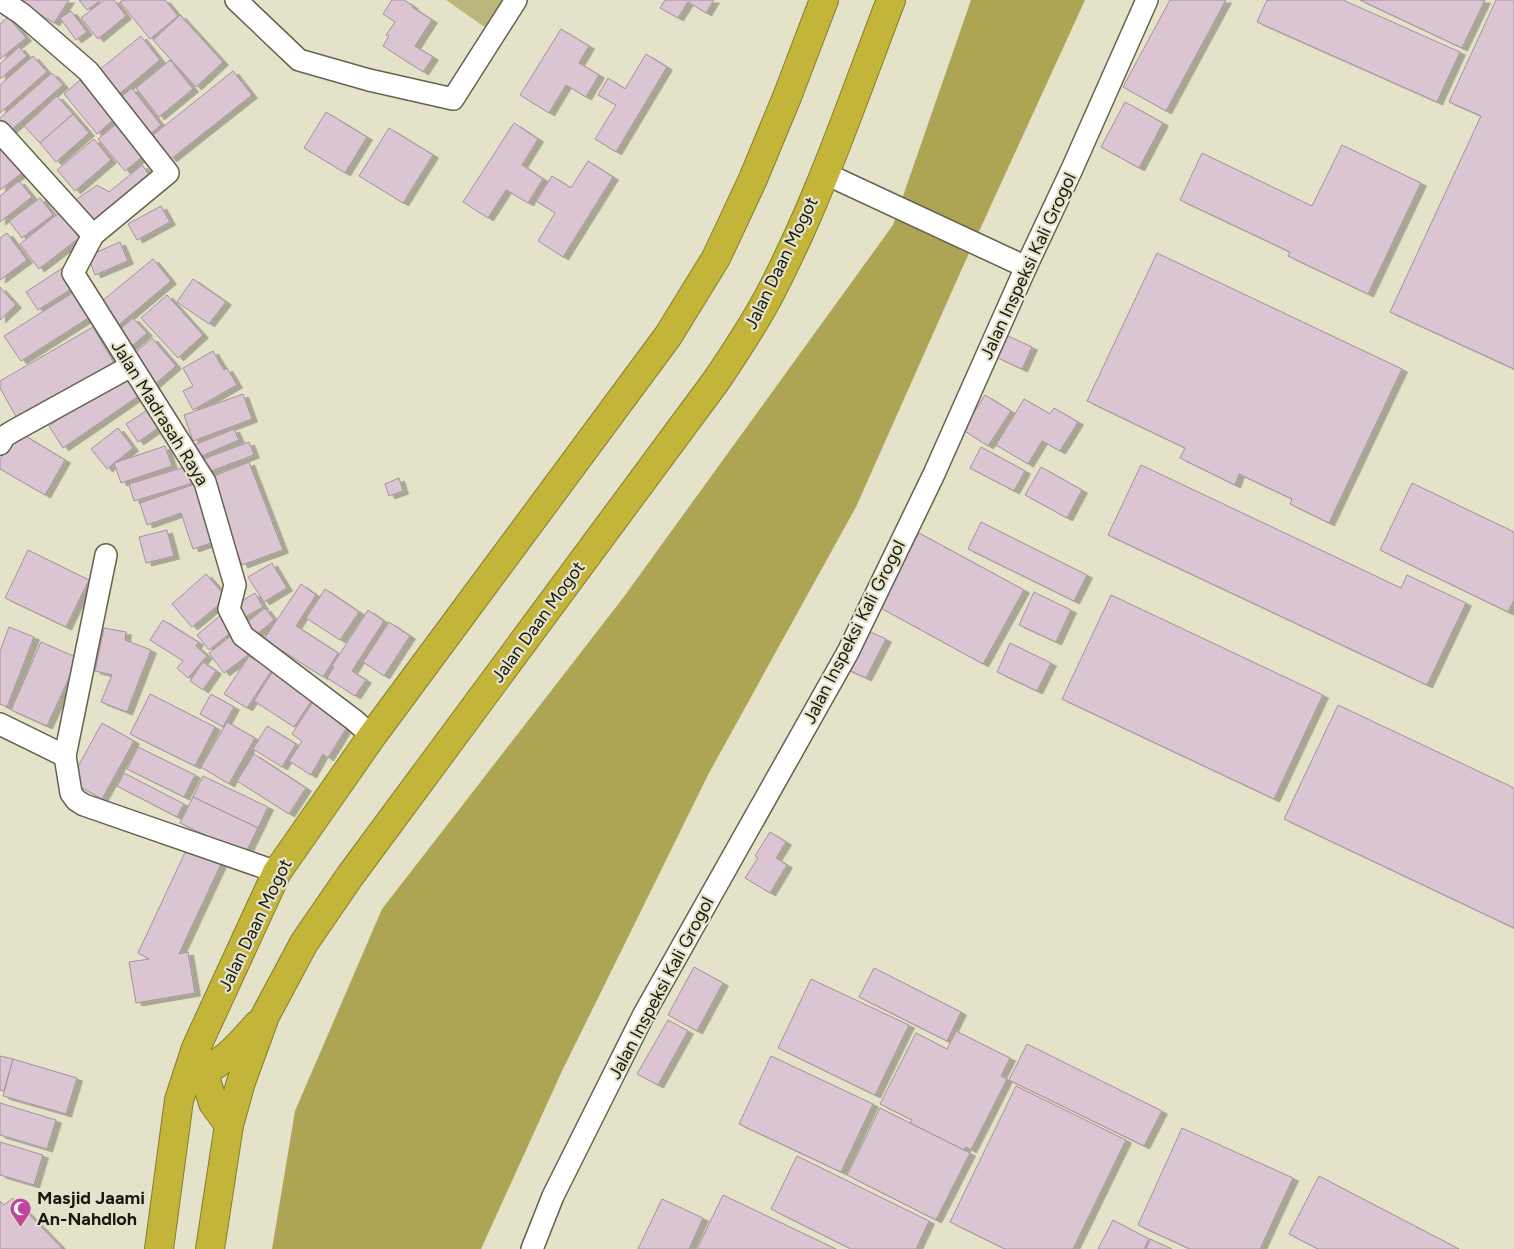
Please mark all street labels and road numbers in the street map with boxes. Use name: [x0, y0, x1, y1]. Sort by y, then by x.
street label: Jalan Inspeksi Kali Grogol: [975, 169, 1081, 363]
street label: Jalan Daan Mogot: [739, 193, 823, 333]
street label: Jalan Madrasah Raya: [106, 336, 214, 490]
street label: Jalan Inspeksi Kali Grogol: [798, 536, 910, 728]
street label: Jalan Daan Mogot: [487, 557, 590, 687]
street label: Jalan Daan Mogot: [213, 855, 297, 995]
street label: Jalan Inspeksi Kali Grogol: [604, 893, 718, 1083]

